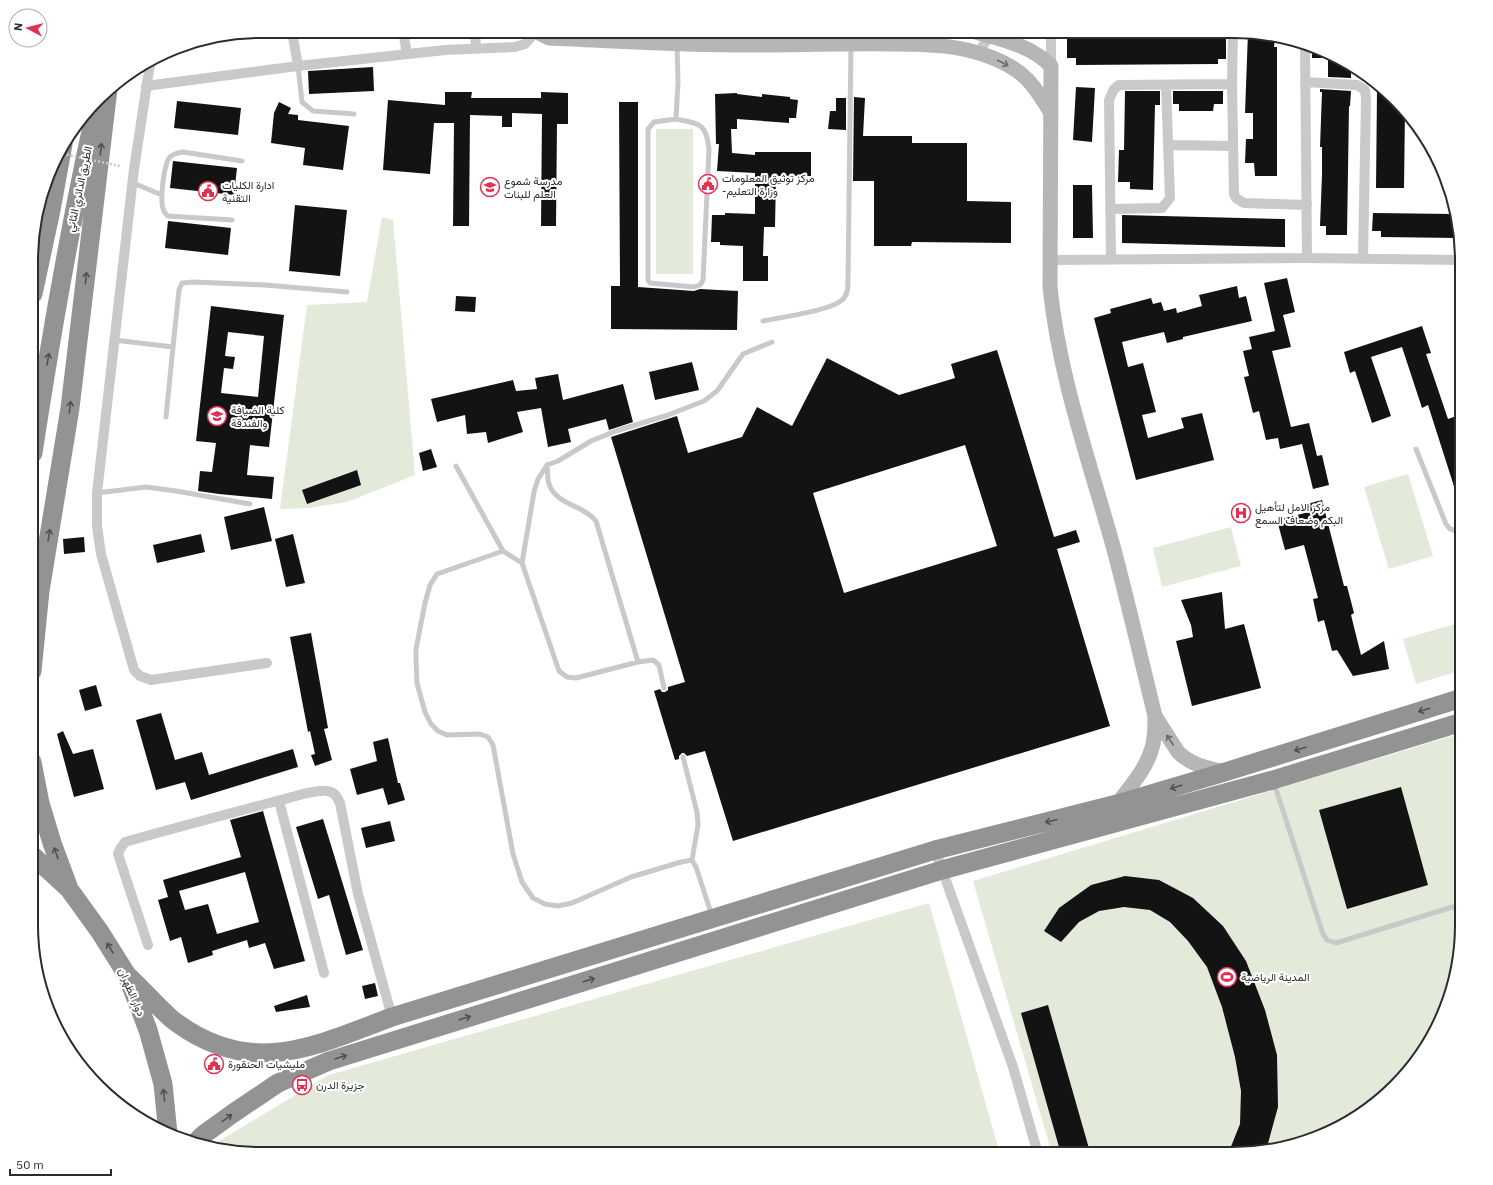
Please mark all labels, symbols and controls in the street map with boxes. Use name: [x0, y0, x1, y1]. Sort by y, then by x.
north arrow: [8, 8, 48, 48]
text: N: [11, 22, 26, 32]
one-way arrow: [997, 59, 1009, 67]
one-way arrow: [97, 143, 105, 156]
street label: الطريق الدائري الثاني: [63, 145, 98, 234]
place label: مركز توثيق المعلومات -وزارة التعليم: [722, 171, 815, 199]
public building icon: مركز توثيق المعلومات -وزارة التعليم: [697, 173, 719, 195]
place label: مدرسة شموع العلم للبنات: [504, 174, 562, 202]
school or university icon: مدرسة شموع العلم للبنات: [479, 176, 501, 198]
place label: ادارة الكليات التقنية: [222, 178, 274, 205]
public building icon: ادارة الكليات التقنية: [197, 180, 219, 202]
one-way arrow: [82, 272, 90, 285]
one-way arrow: [44, 353, 52, 366]
one-way arrow: [66, 401, 74, 414]
place label: كلية الضيافة والفندقة: [231, 403, 285, 430]
school or university icon: كلية الضيافة والفندقة: [206, 405, 228, 427]
place label: مركز الامل لتأهيل البكم وضعاف السمع: [1255, 500, 1343, 528]
hospital icon: مركز الامل لتأهيل البكم وضعاف السمع: [1230, 502, 1252, 524]
one-way arrow: [45, 529, 53, 542]
one-way arrow: [1418, 707, 1431, 714]
one-way arrow: [1166, 734, 1174, 745]
one-way arrow: [1294, 746, 1307, 753]
one-way arrow: [1170, 784, 1183, 791]
one-way arrow: [1044, 818, 1057, 825]
one-way arrow: [51, 847, 59, 859]
one-way arrow: [106, 942, 114, 954]
street label: دوار الظهران: [116, 966, 148, 1018]
sports icon: المدينة الرياضية: [1216, 966, 1238, 988]
place label: المدينة الرياضية: [1241, 970, 1309, 984]
one-way arrow: [582, 976, 595, 983]
one-way arrow: [458, 1014, 470, 1022]
public building icon: مليشيات الحنقورة: [203, 1053, 225, 1075]
one-way arrow: [334, 1053, 347, 1060]
place label: مليشيات الحنقورة: [228, 1057, 305, 1071]
bus stop icon: جزيرة الدرن: [291, 1074, 313, 1096]
place label: جزيرة الدرن: [316, 1078, 365, 1092]
one-way arrow: [160, 1089, 168, 1102]
one-way arrow: [221, 1114, 232, 1122]
scale bar: [10, 1151, 111, 1177]
text: 50 m: [16, 1157, 44, 1172]

